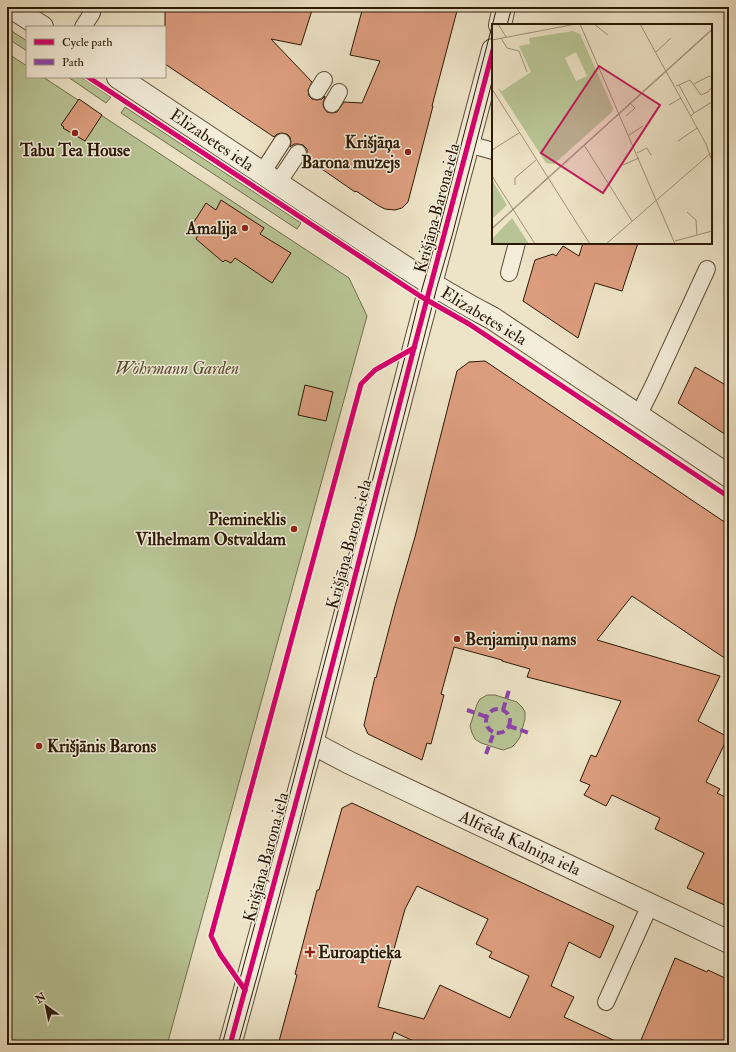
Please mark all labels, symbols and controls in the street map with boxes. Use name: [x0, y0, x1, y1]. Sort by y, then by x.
inset map: [492, 24, 712, 244]
legend: [26, 26, 166, 78]
text: Cycle path: [62, 35, 113, 50]
text: Path: [62, 55, 85, 70]
street label: Elizabetes iela: [166, 104, 259, 176]
marker: Tabu Tea House: [70, 128, 80, 138]
place label: Krišjāņa Barona muzejs: [301, 132, 401, 174]
place label: Tabu Tea House: [19, 140, 131, 161]
street label: Krišjāņa Barona iela: [410, 140, 465, 275]
marker: Krišjāņa Barona muzejs: [403, 147, 413, 157]
place label: Amalija: [185, 218, 238, 240]
marker: Amalija: [240, 223, 250, 233]
street label: Elizabetes iela: [437, 282, 532, 350]
park label: Wöhrmann Garden: [115, 358, 239, 379]
street label: Krišjāņa Barona iela: [322, 476, 377, 611]
place label: Piemineklis Vilhelmam Ostvaldam: [135, 509, 287, 550]
marker: Piemineklis Vilhelmam Ostvaldam: [289, 524, 299, 534]
place label: Benjamiņu nams: [465, 629, 577, 651]
marker: Benjamiņu nams: [452, 634, 462, 644]
place label: Krišjānis Barons: [47, 736, 157, 758]
marker: Krišjānis Barons: [34, 741, 44, 751]
street label: Krišjāņa Barona iela: [239, 789, 294, 924]
street label: Alfrēda Kalniņa iela: [455, 805, 585, 881]
place label: Euroaptieka: [318, 942, 402, 964]
marker: Euroaptieka: [305, 947, 315, 957]
north arrow: [26, 986, 66, 1026]
text: N: [32, 989, 49, 1007]

